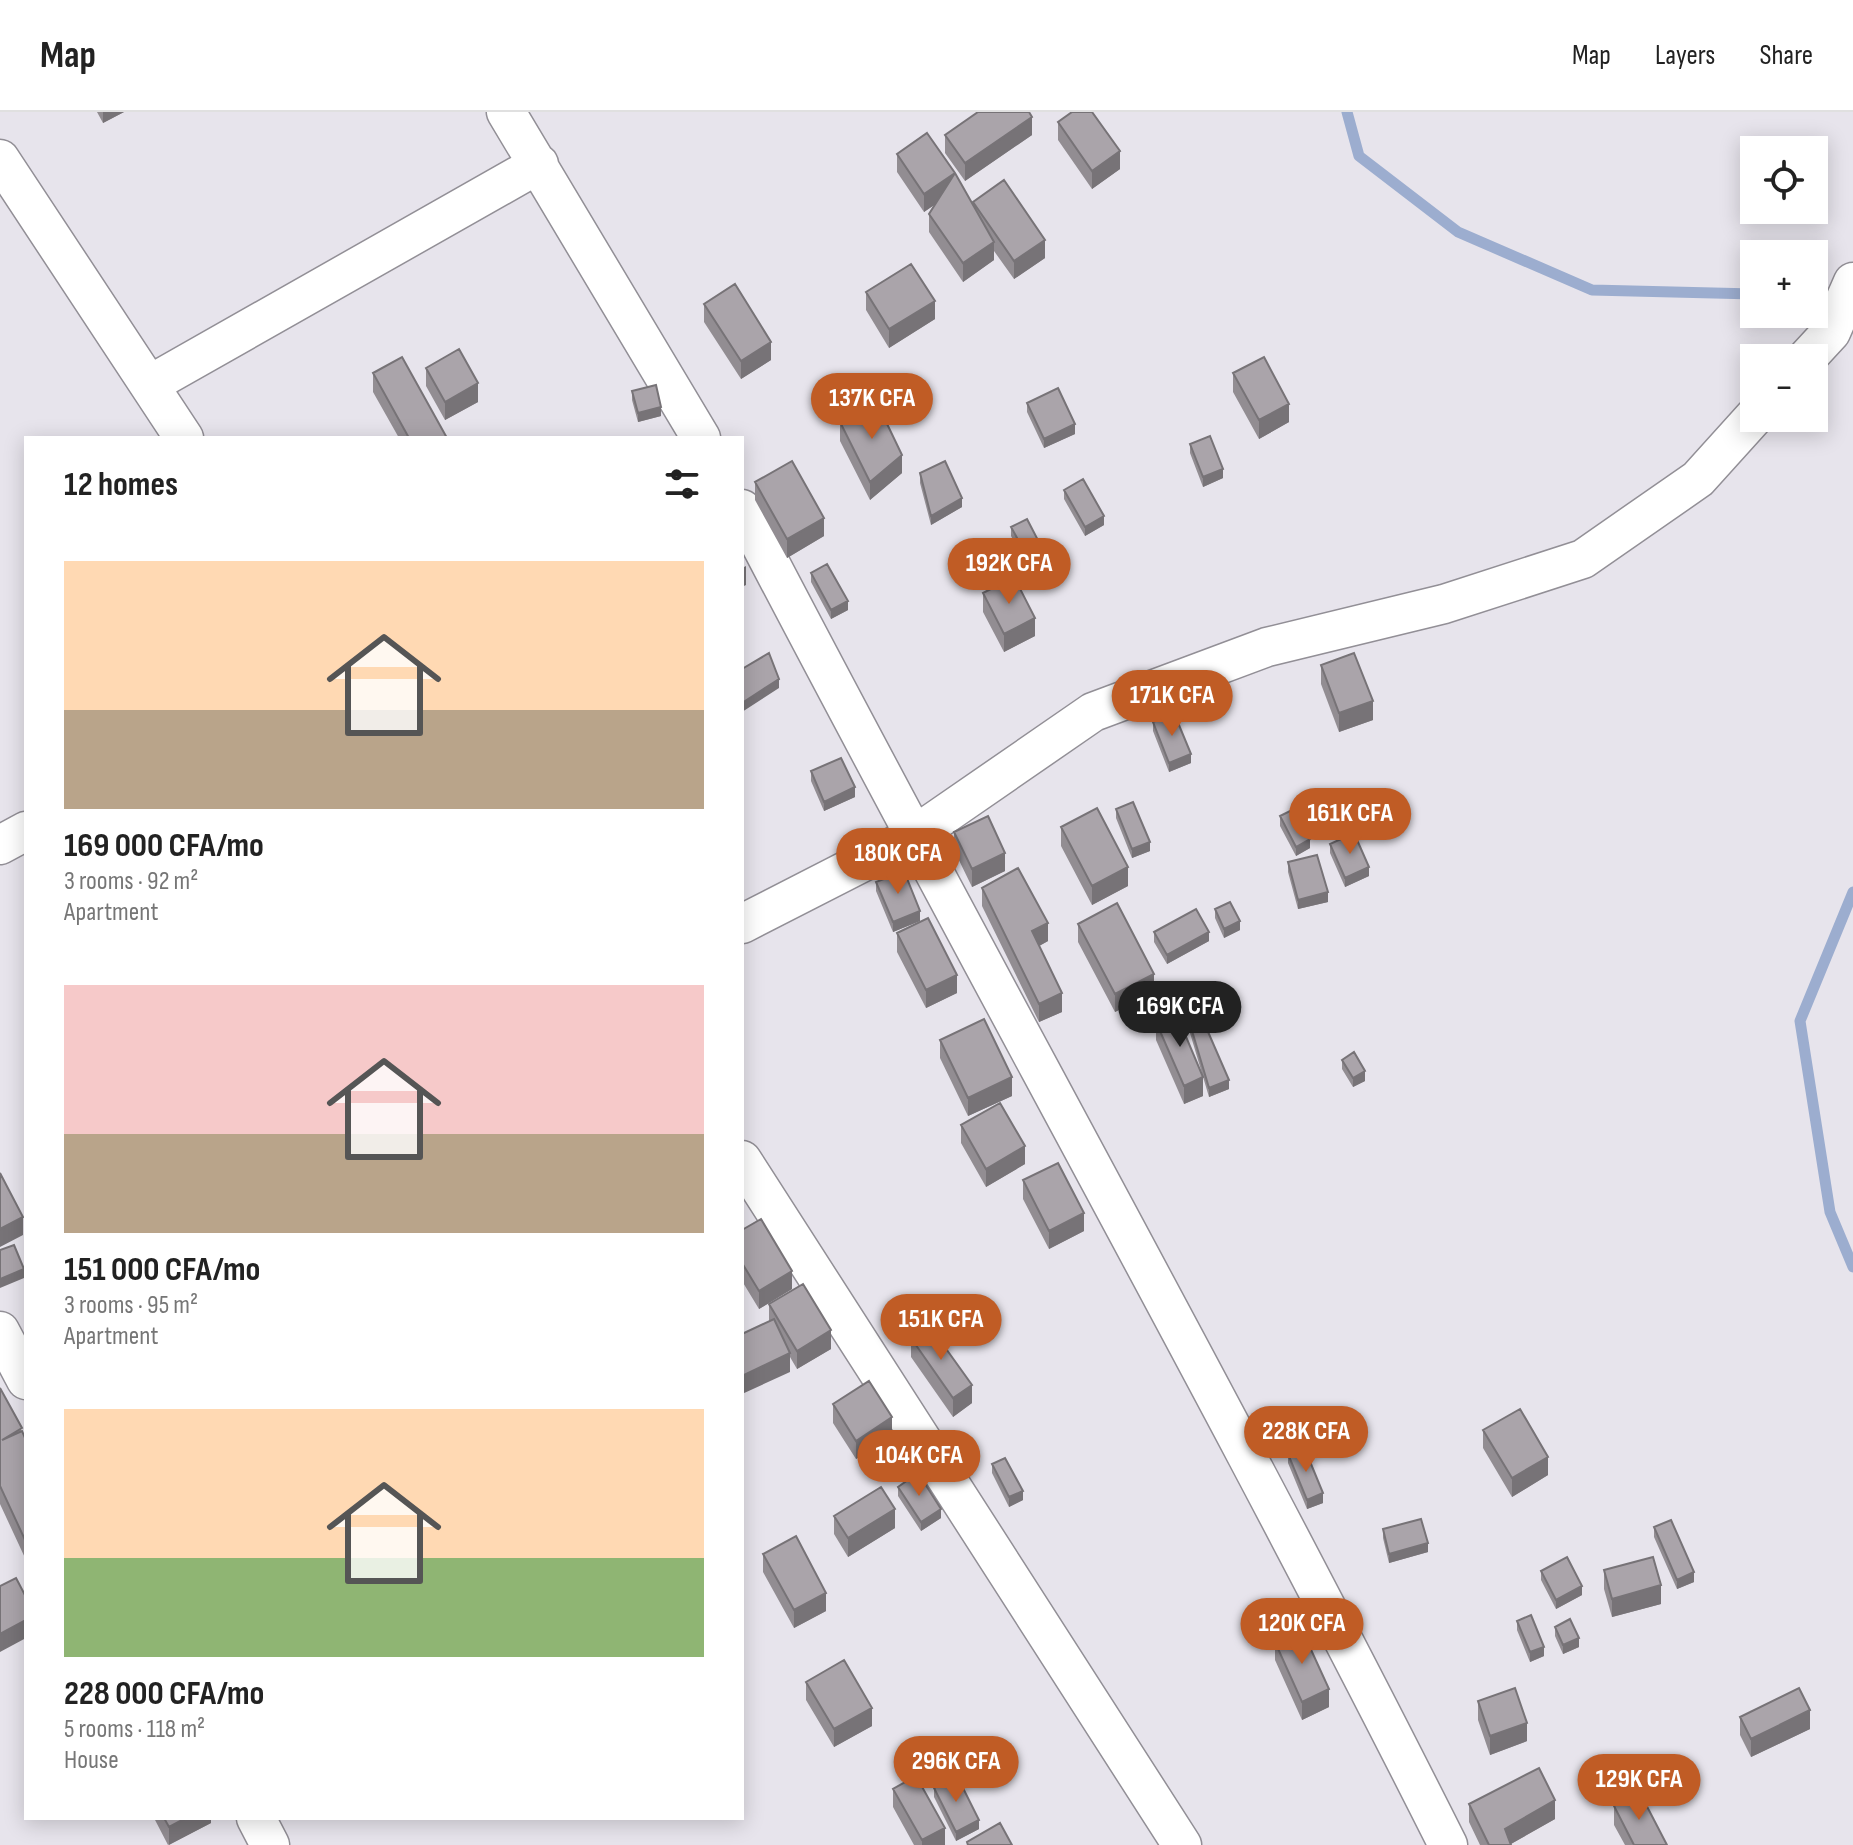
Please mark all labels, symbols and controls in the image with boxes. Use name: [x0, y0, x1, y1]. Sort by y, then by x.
text: Map: [40, 33, 96, 78]
text: Map: [1572, 39, 1611, 72]
text: Layers: [1655, 39, 1715, 72]
text: Share: [1759, 39, 1813, 72]
map controls: [1740, 136, 1828, 432]
button: locate: [1740, 136, 1828, 224]
button: +: [1740, 240, 1828, 328]
button: −: [1740, 344, 1828, 432]
pin: 137K CFA: [789, 373, 955, 441]
text: 137K CFA: [829, 383, 915, 414]
icon: filters: [660, 462, 704, 506]
text: 12 homes: [64, 464, 178, 505]
pin: 192K CFA: [926, 538, 1092, 606]
text: 192K CFA: [966, 548, 1052, 579]
icon: home: [312, 613, 456, 757]
pin: 171K CFA: [1089, 670, 1255, 738]
text: 171K CFA: [1130, 680, 1214, 711]
pin: 161K CFA: [1267, 788, 1433, 856]
text: 161K CFA: [1307, 798, 1393, 829]
text: 169 000 CFA/mo: [64, 825, 264, 866]
pin: 180K CFA: [815, 828, 981, 896]
text: 180K CFA: [854, 838, 942, 869]
text: 3 rooms · 92 m²: [64, 866, 198, 897]
text: Apartment: [64, 897, 158, 928]
pin: 169K CFA: [1097, 981, 1263, 1049]
text: 169K CFA: [1136, 991, 1224, 1022]
icon: home: [312, 1037, 456, 1181]
text: 151 000 CFA/mo: [64, 1249, 260, 1290]
text: 3 rooms · 95 m²: [64, 1290, 198, 1321]
pin: 151K CFA: [858, 1294, 1024, 1362]
text: 151K CFA: [899, 1304, 983, 1335]
text: Apartment: [64, 1321, 158, 1352]
pin: 228K CFA: [1223, 1406, 1389, 1474]
text: 228K CFA: [1262, 1416, 1350, 1447]
pin: 104K CFA: [836, 1430, 1002, 1498]
text: 104K CFA: [875, 1440, 963, 1471]
icon: home: [312, 1461, 456, 1605]
pin: 120K CFA: [1219, 1598, 1385, 1666]
text: 120K CFA: [1259, 1608, 1346, 1639]
text: 228 000 CFA/mo: [64, 1673, 264, 1714]
text: 5 rooms · 118 m²: [64, 1714, 205, 1745]
pin: 296K CFA: [873, 1736, 1039, 1804]
text: House: [64, 1745, 119, 1776]
text: 296K CFA: [912, 1746, 1000, 1777]
pin: 129K CFA: [1556, 1754, 1722, 1822]
text: 129K CFA: [1596, 1764, 1682, 1795]

